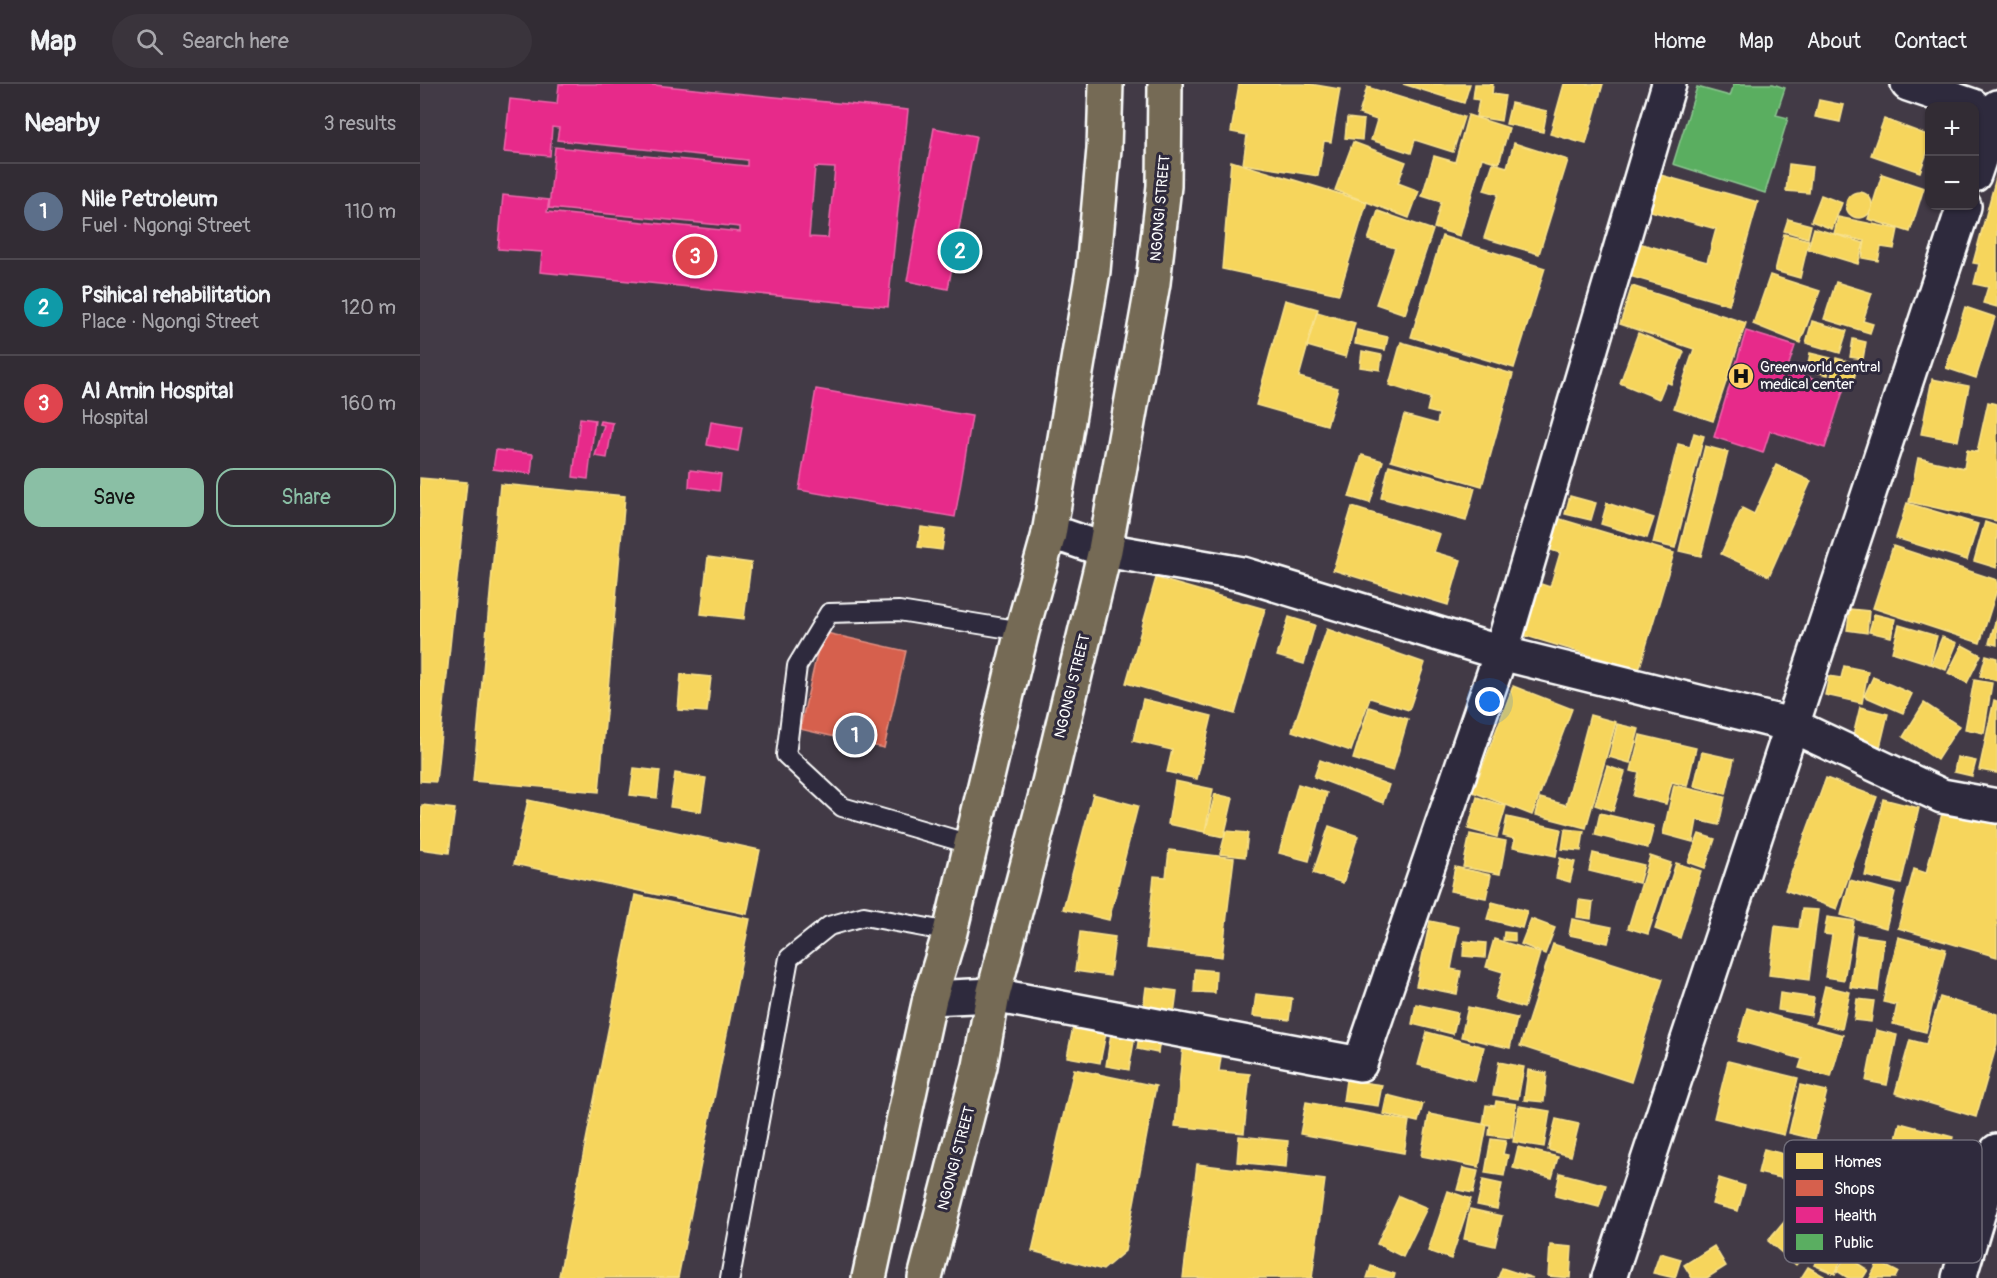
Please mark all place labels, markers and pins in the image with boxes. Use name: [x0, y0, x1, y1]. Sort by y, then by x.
pin: 2: [940, 228, 980, 274]
pin: 3: [676, 234, 714, 279]
place label: Greenworld central medical center: [1760, 358, 1881, 394]
hospital icon: Greenworld central medical center: [1726, 361, 1756, 391]
pin: 1: [836, 712, 874, 758]

